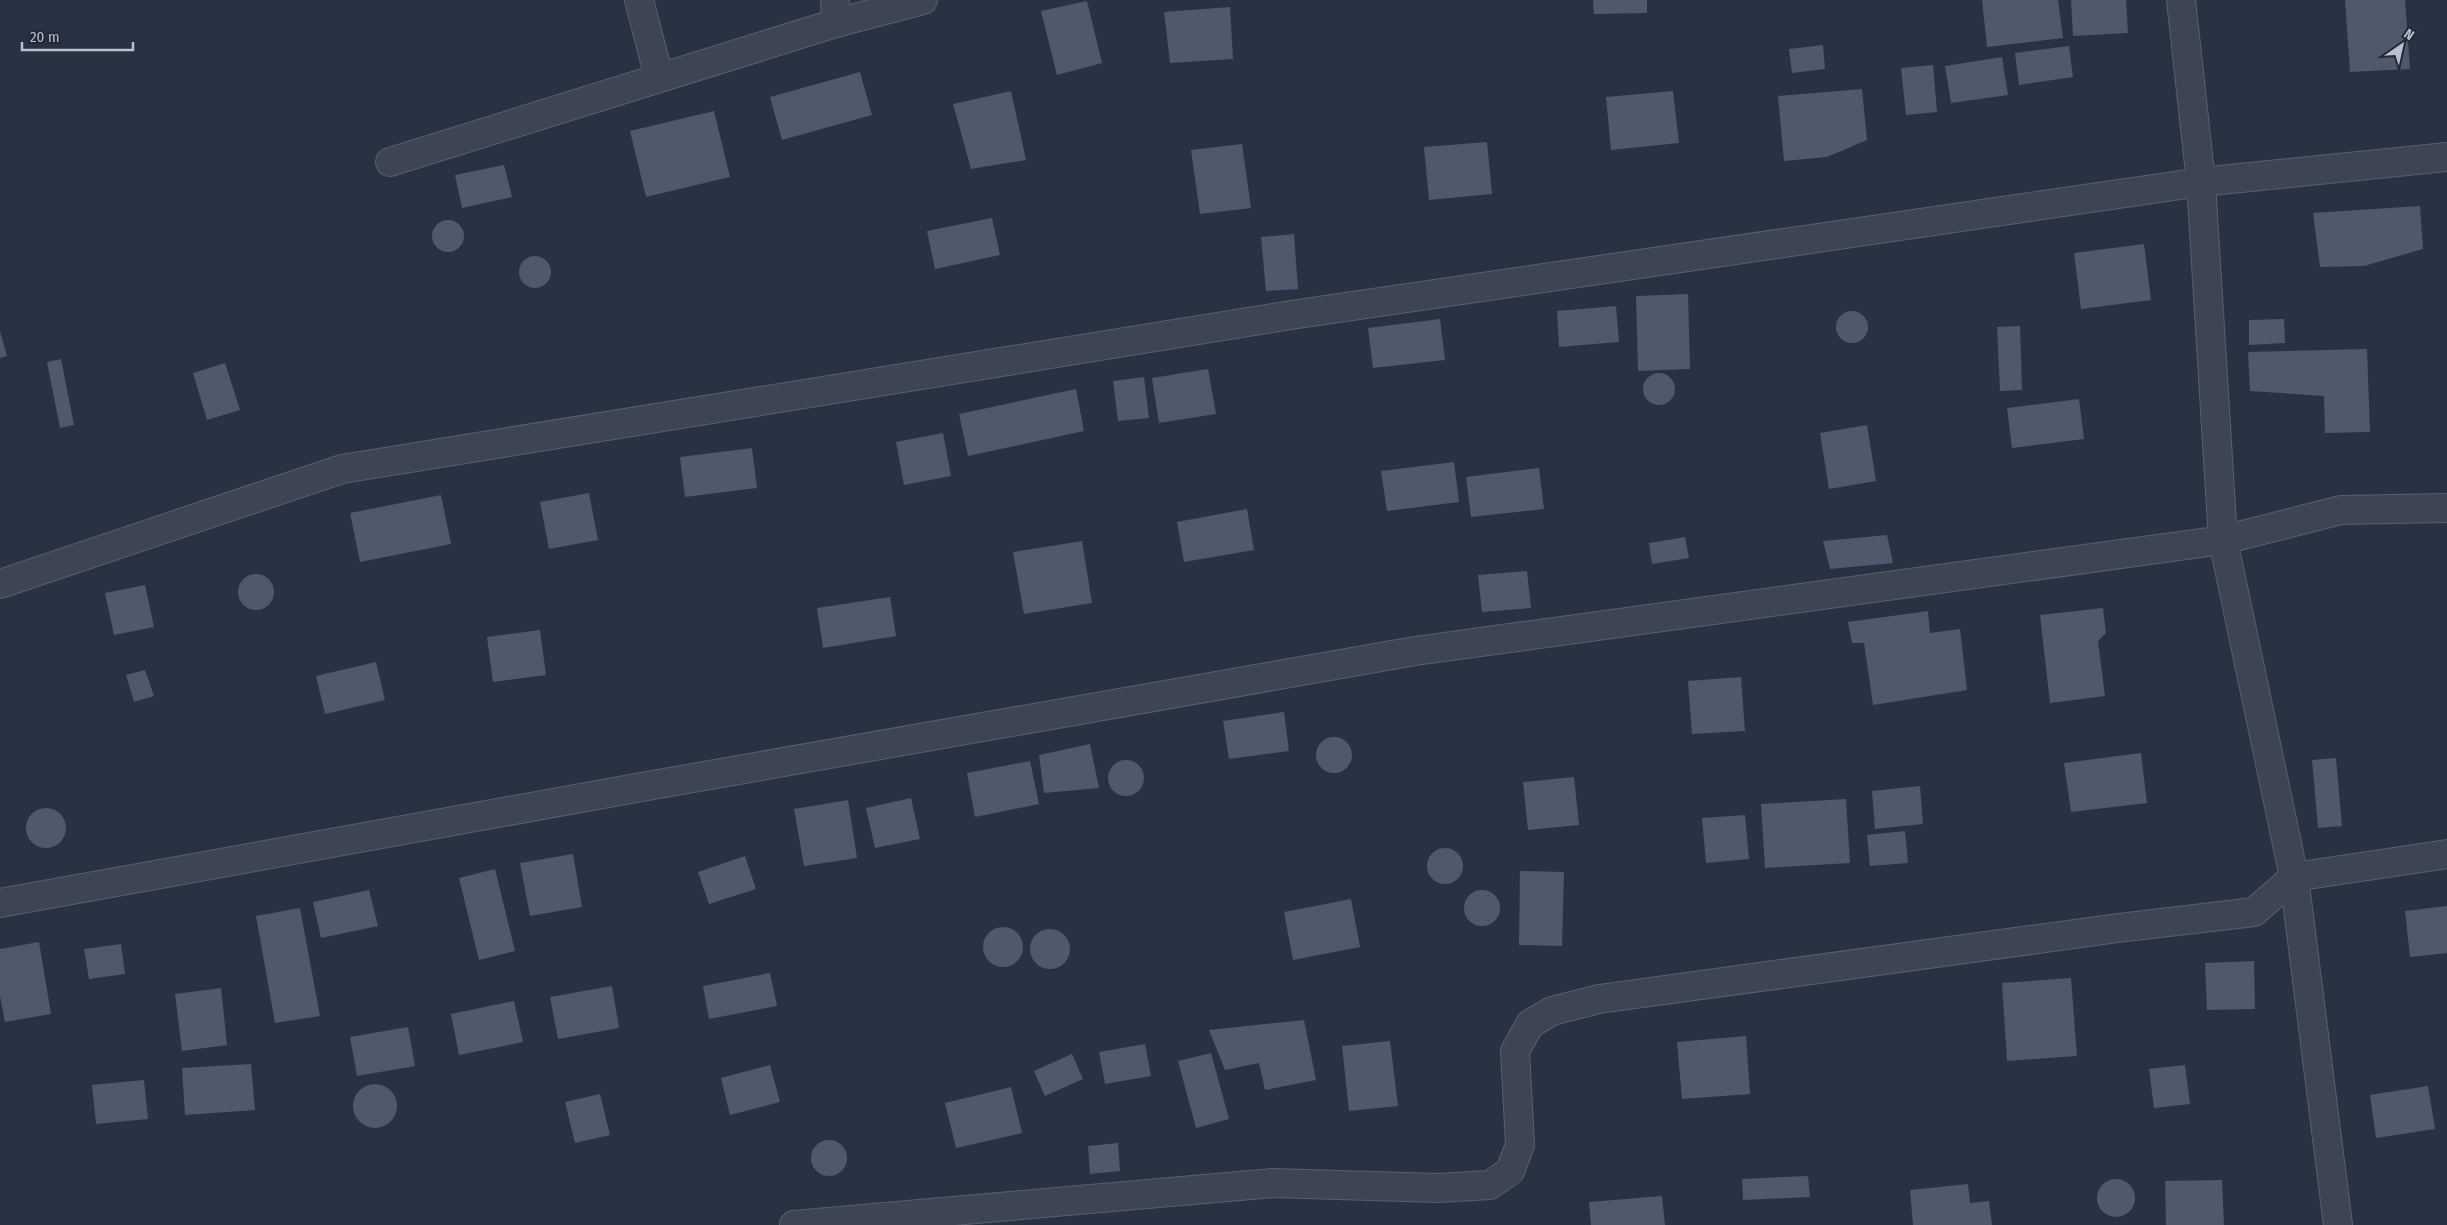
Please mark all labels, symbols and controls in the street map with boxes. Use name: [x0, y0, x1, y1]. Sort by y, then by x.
scale bar: [22, 20, 134, 52]
north arrow: [2377, 20, 2427, 70]
text: N: [2401, 25, 2417, 44]
text: 20 m: [30, 28, 60, 46]

